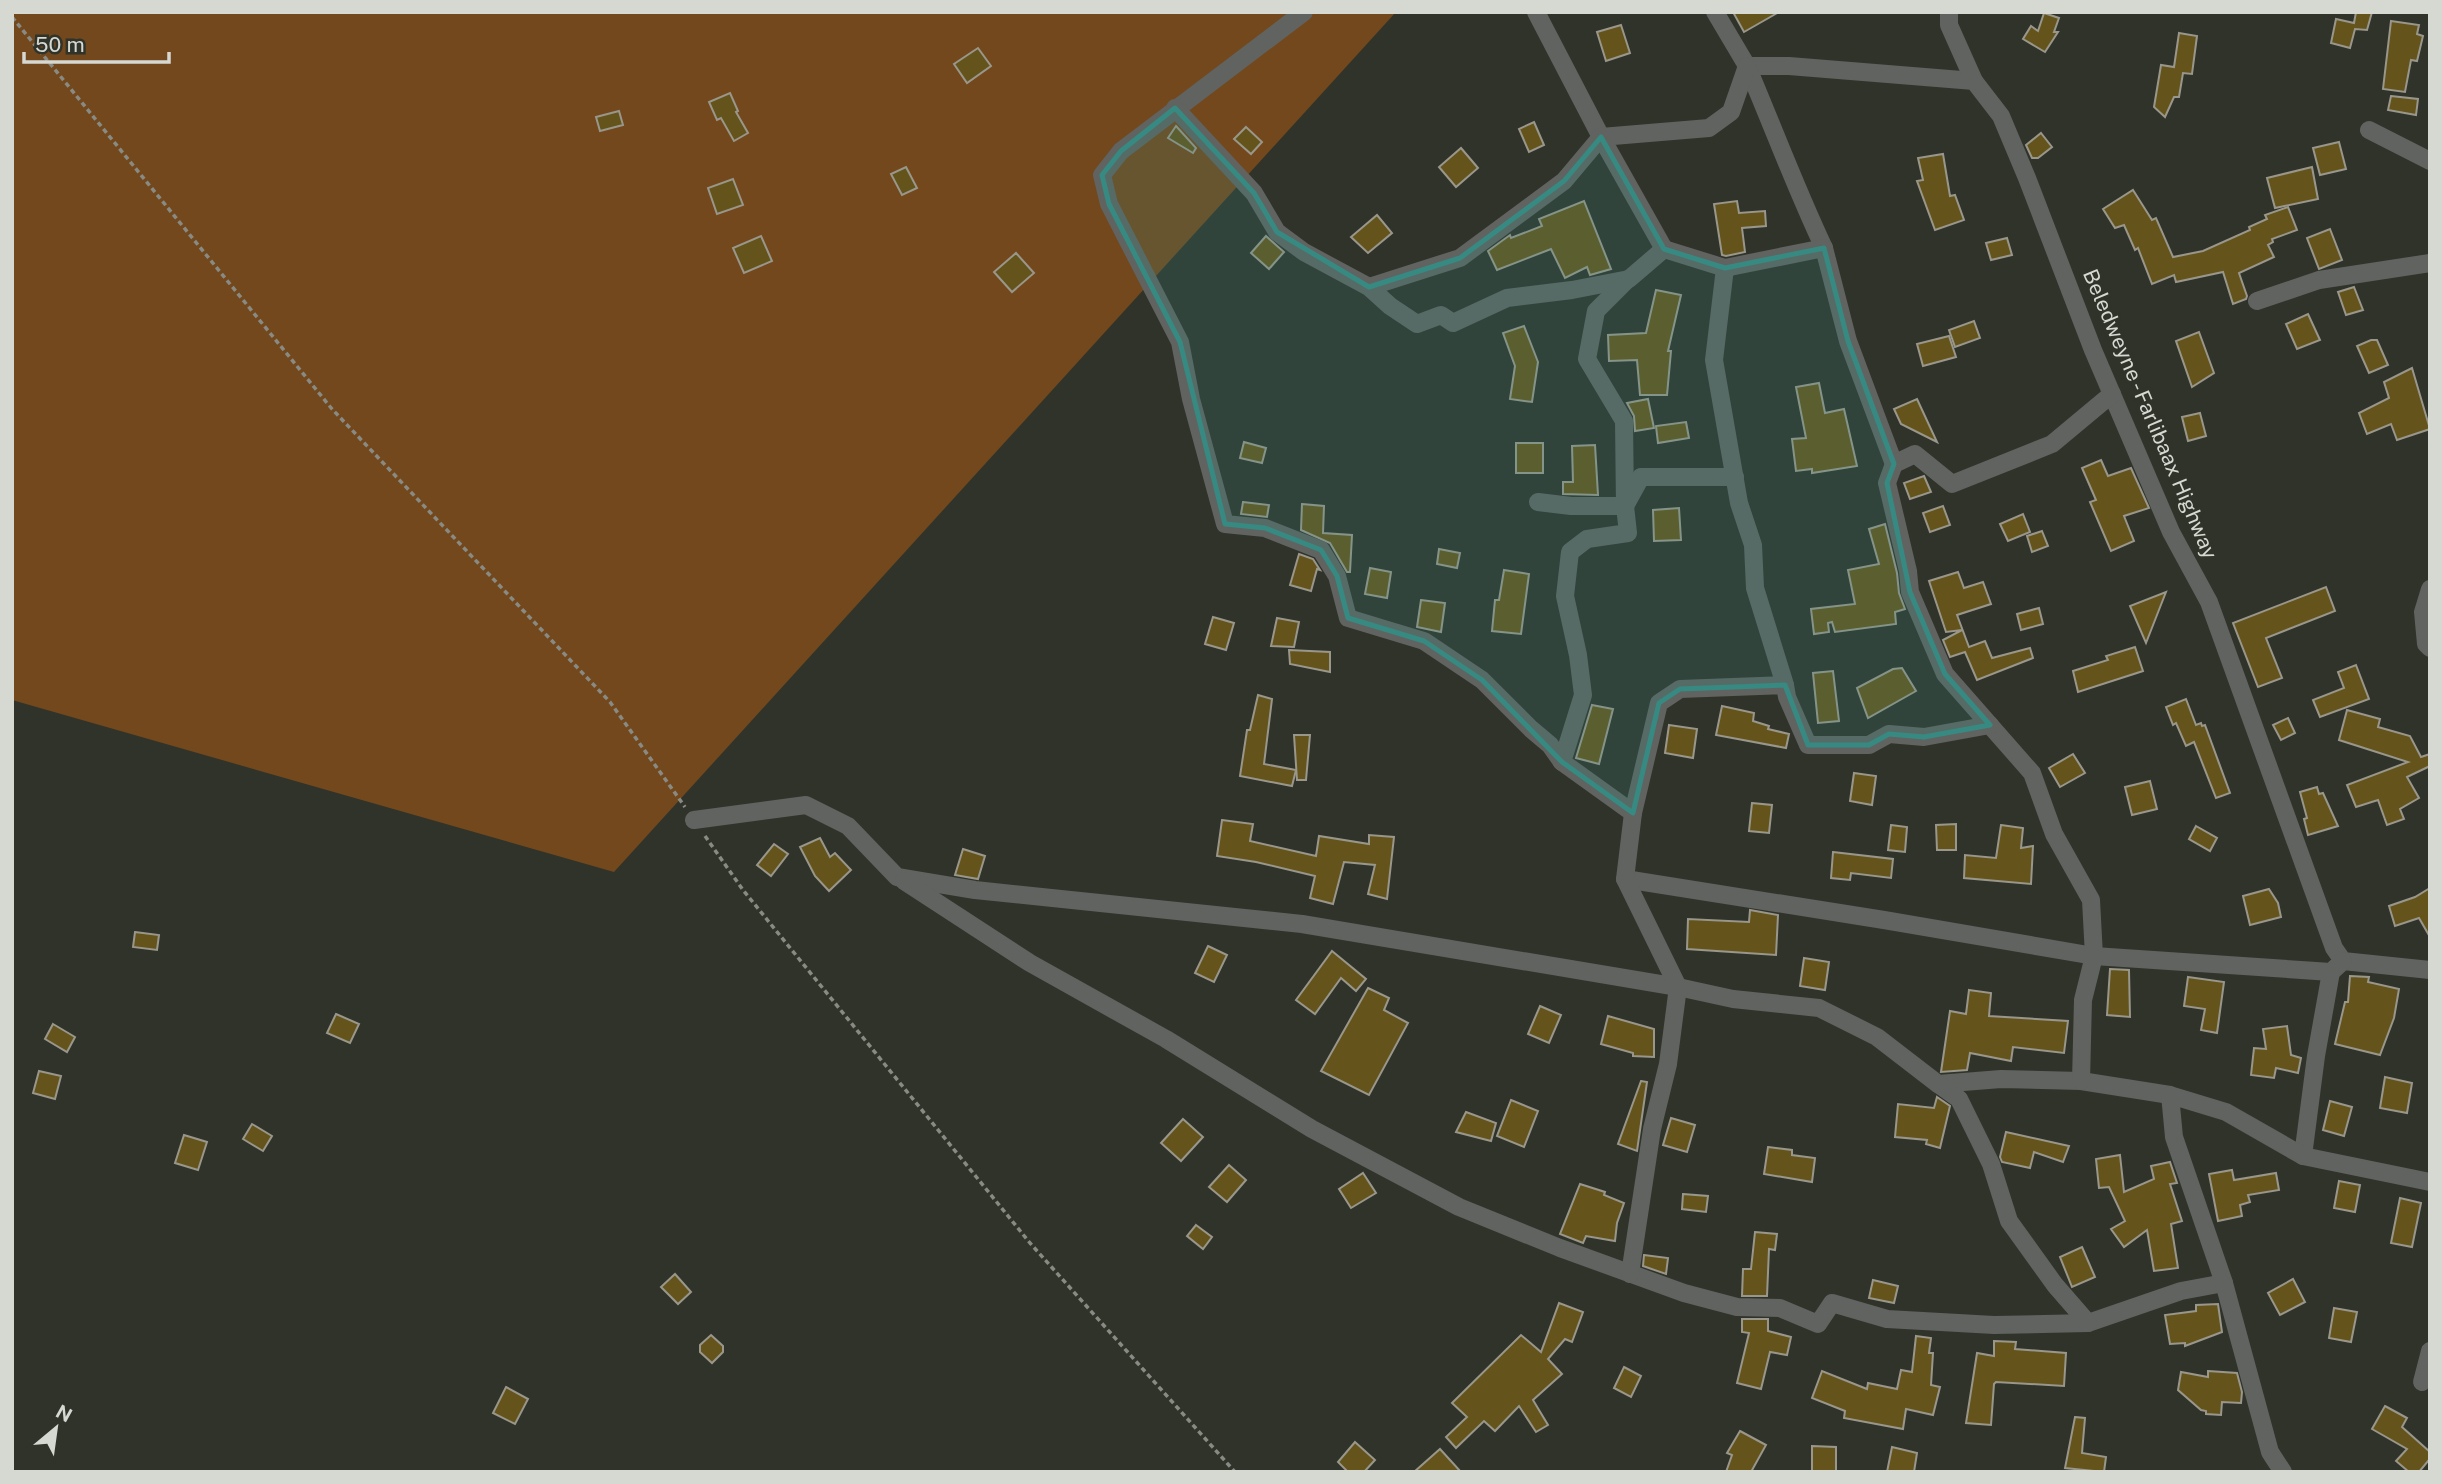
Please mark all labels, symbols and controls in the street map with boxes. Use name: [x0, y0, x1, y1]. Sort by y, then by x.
scale bar: [24, 21, 170, 65]
text: 50 m: [35, 32, 85, 57]
street label: Beledweyne - Farlibaax Highway: [2078, 265, 2223, 562]
north arrow: [21, 1393, 91, 1463]
text: N: [52, 1400, 76, 1426]

